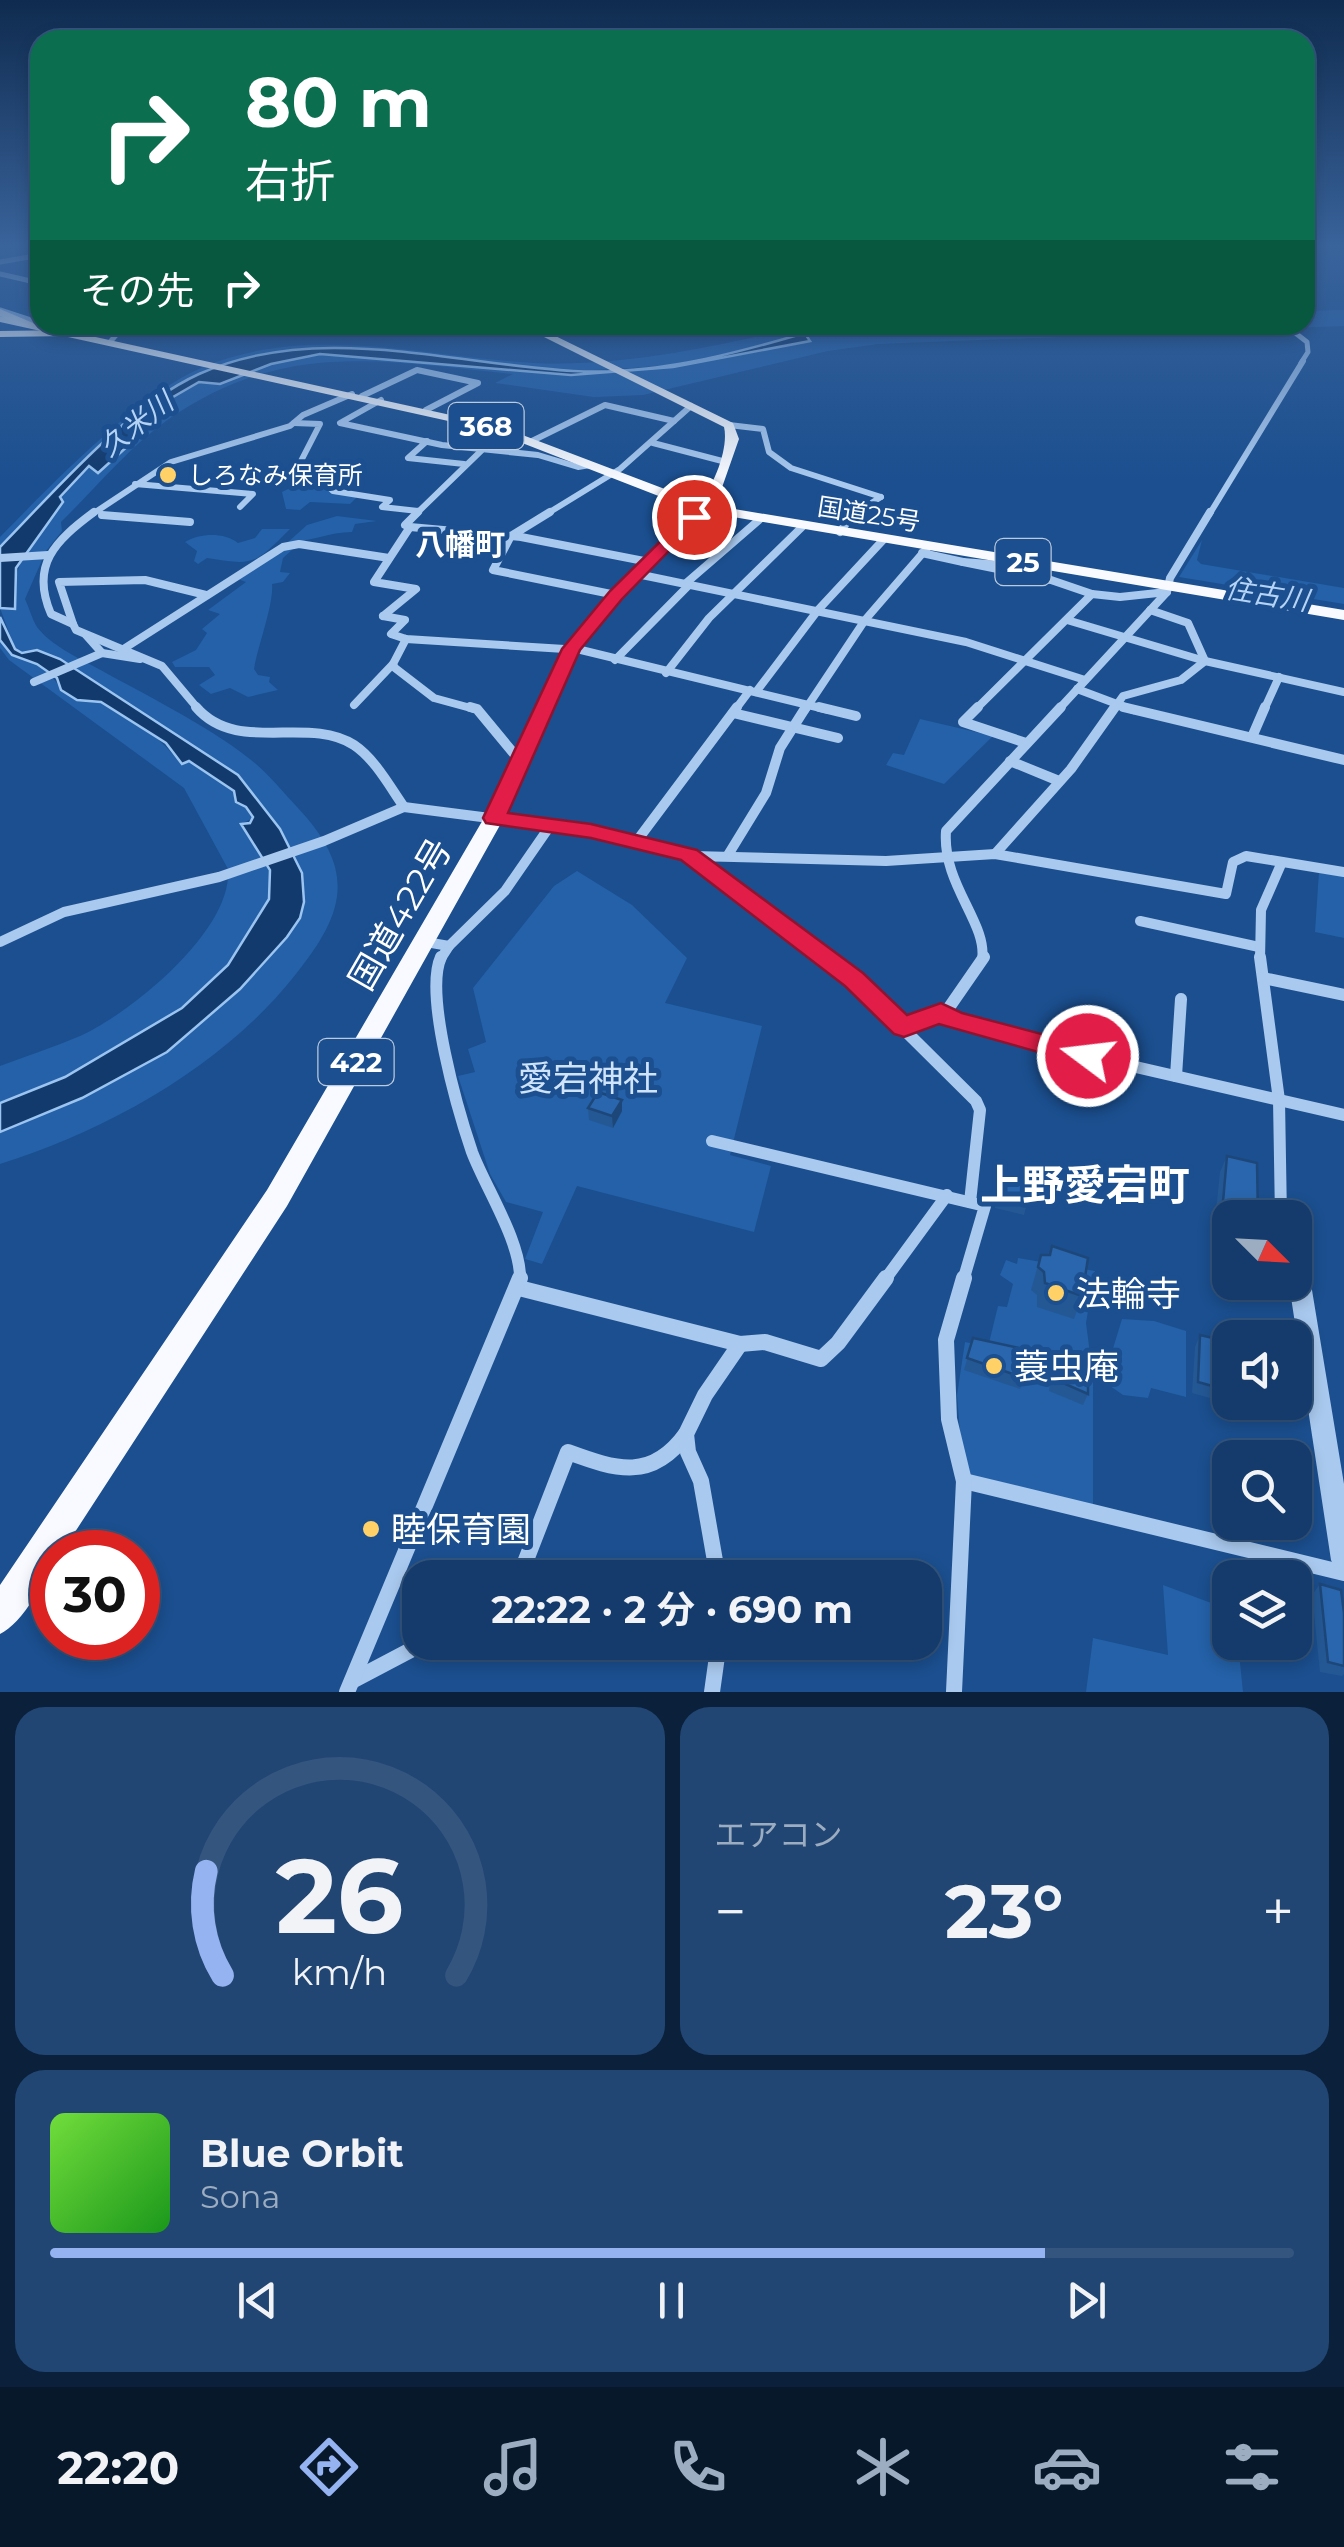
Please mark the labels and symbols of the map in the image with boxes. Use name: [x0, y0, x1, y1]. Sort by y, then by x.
water label: 久米川: [92, 383, 182, 463]
road number: 368: [448, 403, 524, 449]
place label: しろなみ保育所: [188, 460, 363, 490]
marker: しろなみ保育所: [157, 464, 179, 486]
pin: [652, 475, 737, 560]
street label: 国道25号: [816, 491, 922, 537]
district label: 八幡町: [415, 526, 505, 563]
road number: 25: [996, 539, 1050, 585]
water label: 住古川: [1223, 571, 1314, 618]
street label: 国道422号: [339, 831, 461, 997]
position arrow: [1036, 1004, 1140, 1108]
road number: 422: [318, 1039, 394, 1085]
park label: 愛宕神社: [518, 1057, 658, 1100]
district label: 上野愛宕町: [980, 1159, 1190, 1211]
north arrow: [1212, 1200, 1312, 1300]
place label: 法輪寺: [1076, 1272, 1181, 1315]
marker: 法輪寺: [1045, 1282, 1067, 1304]
place label: 蓑虫庵: [1014, 1345, 1119, 1388]
marker: 蓑虫庵: [983, 1355, 1005, 1377]
place label: 睦保育園: [391, 1508, 531, 1551]
marker: 睦保育園: [360, 1518, 382, 1540]
speed limit sign: 30: [30, 1530, 160, 1660]

